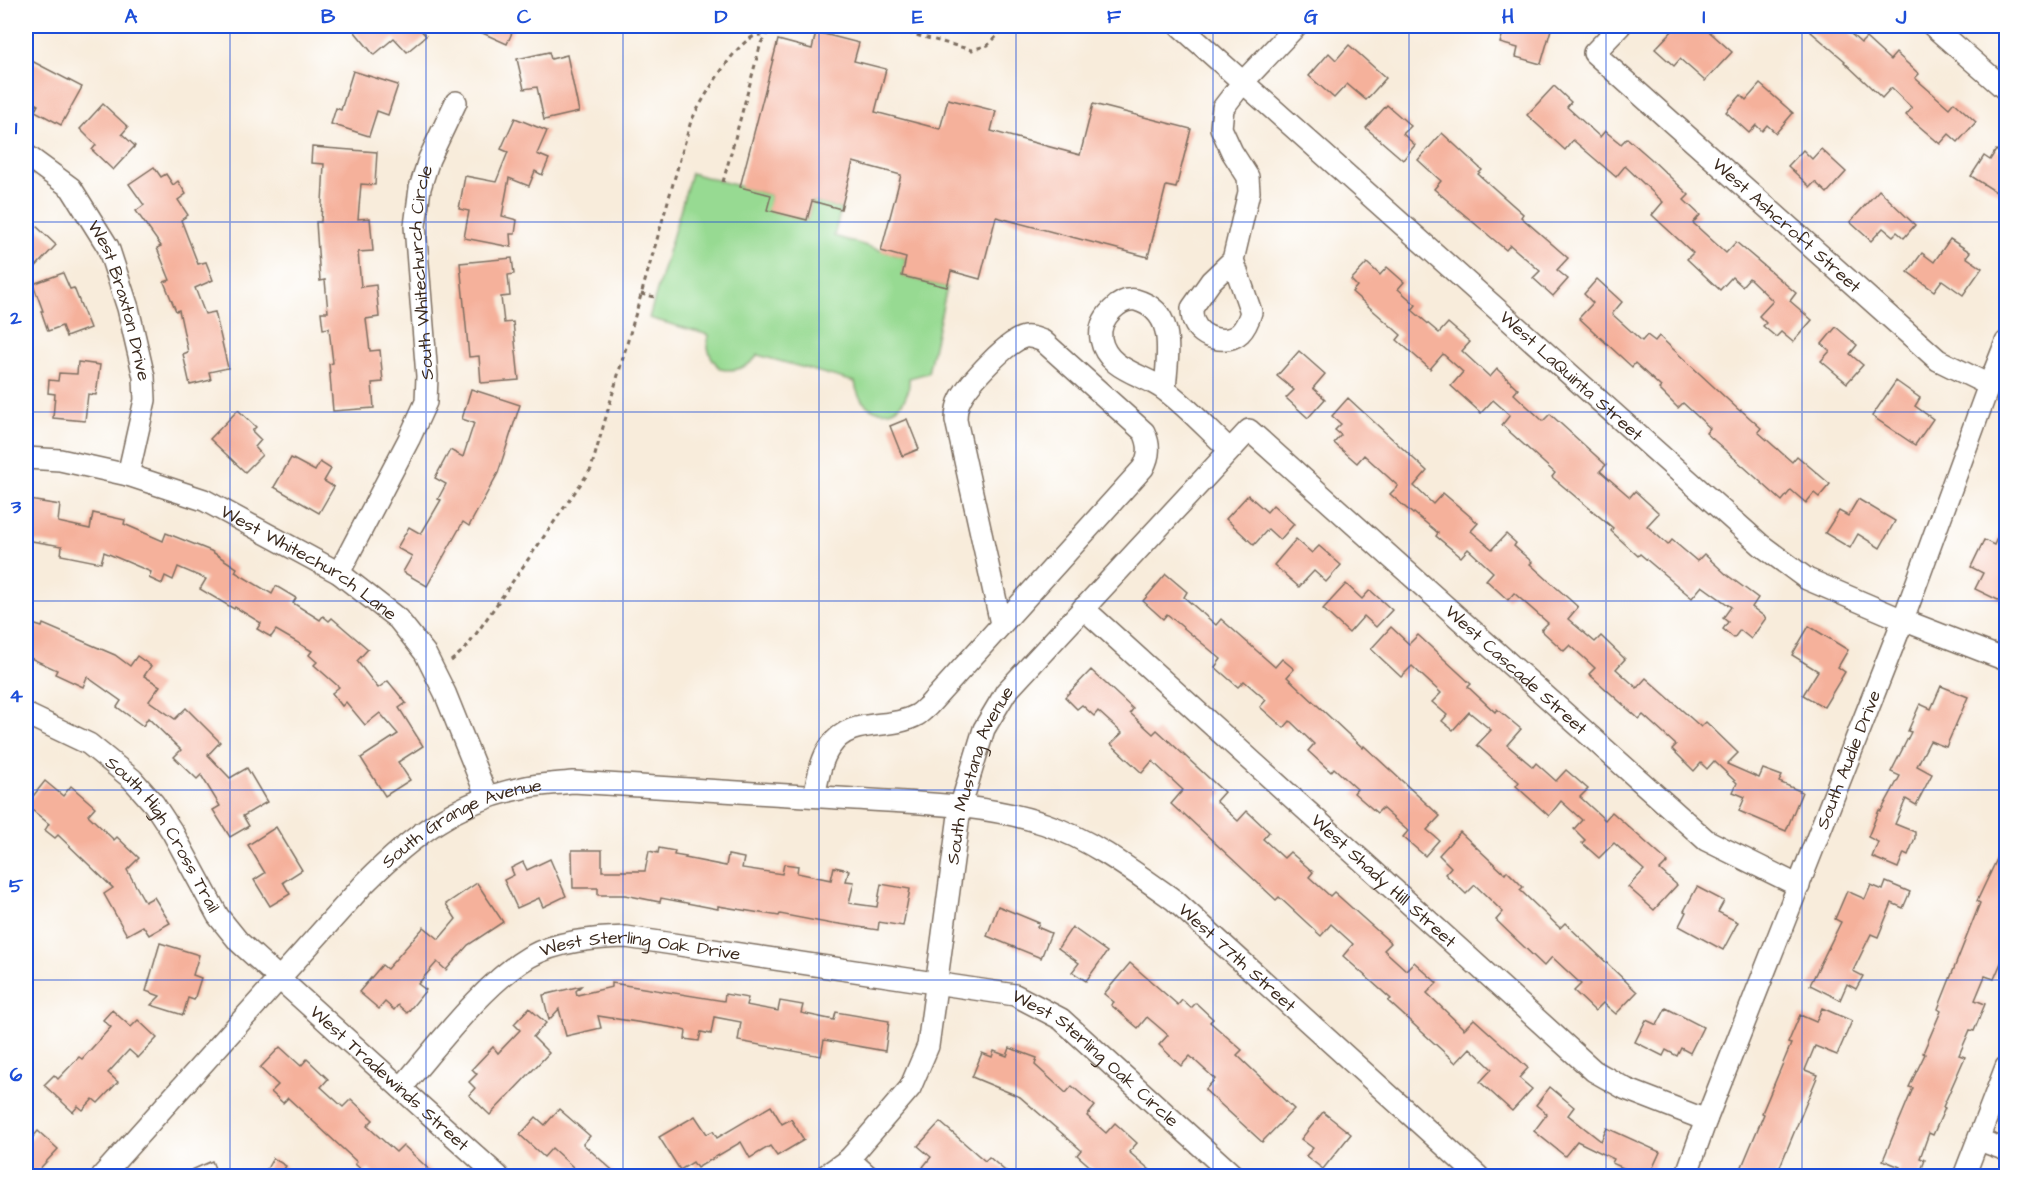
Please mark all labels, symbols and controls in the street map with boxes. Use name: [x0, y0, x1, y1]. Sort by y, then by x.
text: A: [125, 3, 138, 31]
text: B: [321, 3, 336, 31]
text: C: [517, 3, 532, 31]
text: D: [715, 3, 728, 31]
text: E: [912, 3, 924, 31]
text: F: [1107, 3, 1122, 31]
text: G: [1304, 3, 1318, 31]
text: H: [1502, 3, 1514, 31]
text: I: [1702, 3, 1706, 31]
text: J: [1895, 3, 1907, 31]
text: 1: [15, 114, 18, 142]
street label: West Ashcroft Street: [1707, 152, 1867, 299]
street label: South Whitechurch Circle: [403, 162, 440, 381]
street label: West Braxton Drive: [81, 216, 157, 383]
text: 2: [9, 304, 22, 332]
street label: West LaQuinta Street: [1494, 305, 1649, 447]
text: 3: [10, 493, 22, 521]
street label: West Whitechurch Lane: [216, 499, 402, 627]
street label: West Cascade Street: [1439, 600, 1593, 741]
street label: South Mustang Avenue: [941, 680, 1019, 866]
text: 4: [9, 682, 23, 710]
street label: South Audie Drive: [1810, 686, 1887, 833]
street label: South High Cross Trail: [100, 750, 226, 917]
street label: South Grange Avenue: [376, 773, 543, 874]
street label: West Shady Hill Street: [1305, 808, 1462, 954]
text: 5: [9, 872, 24, 900]
street label: West 77th Street: [1172, 898, 1302, 1018]
street label: West Sterling Oak Drive: [536, 925, 742, 967]
street label: West Sterling Oak Circle: [1008, 984, 1184, 1133]
street label: West Tradewinds Street: [304, 1000, 475, 1158]
text: 6: [10, 1061, 23, 1089]

